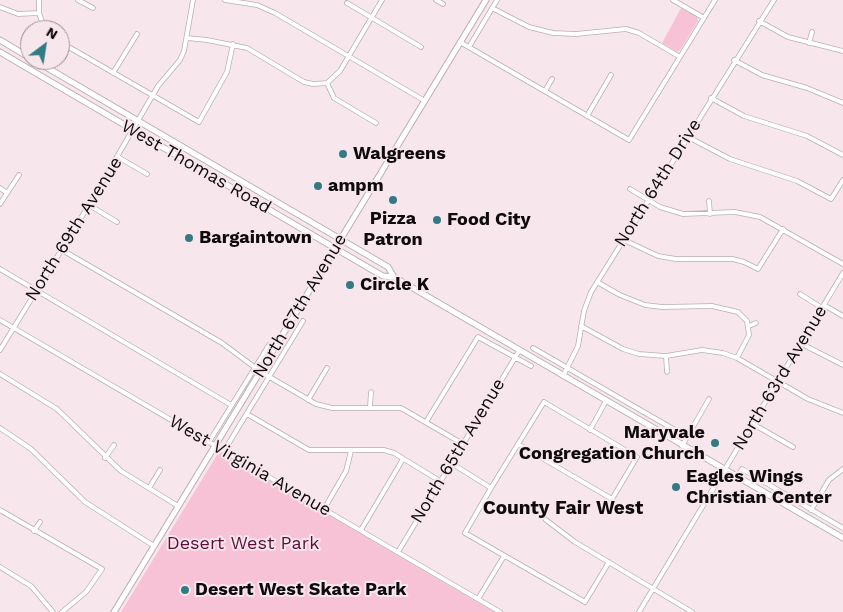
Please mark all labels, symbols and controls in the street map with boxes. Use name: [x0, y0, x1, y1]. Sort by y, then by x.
north arrow: [20, 20, 70, 70]
text: N: [44, 23, 61, 43]
street label: West Thomas Road: [117, 115, 275, 219]
street label: North 64th Drive: [610, 115, 706, 251]
place label: Walgreens: [353, 143, 446, 165]
marker: Walgreens: [337, 148, 349, 160]
street label: North 69th Avenue: [21, 153, 127, 305]
place label: ampm: [328, 175, 384, 197]
marker: ampm: [312, 180, 324, 192]
marker: Pizza Patron: [387, 194, 399, 206]
place label: Pizza Patron: [363, 208, 423, 250]
place label: Food City: [447, 209, 531, 231]
marker: Food City: [431, 214, 443, 226]
place label: Bargaintown: [199, 227, 312, 249]
street label: North 67th Avenue: [248, 230, 352, 382]
marker: Bargaintown: [183, 232, 195, 244]
place label: Circle K: [360, 274, 429, 296]
marker: Circle K: [344, 279, 356, 291]
street label: North 63rd Avenue: [728, 302, 832, 454]
street label: North 65th Avenue: [406, 375, 510, 527]
street label: West Virginia Avenue: [165, 411, 335, 521]
place label: Maryvale Congregation Church: [519, 422, 705, 464]
marker: Maryvale Congregation Church: [709, 437, 721, 449]
place label: Eagles Wings Christian Center: [686, 466, 832, 508]
marker: Eagles Wings Christian Center: [670, 481, 682, 493]
district label: County Fair West: [483, 497, 643, 519]
park label: Desert West Park: [167, 533, 319, 555]
place label: Desert West Skate Park: [195, 579, 406, 601]
marker: Desert West Skate Park: [179, 584, 191, 596]

